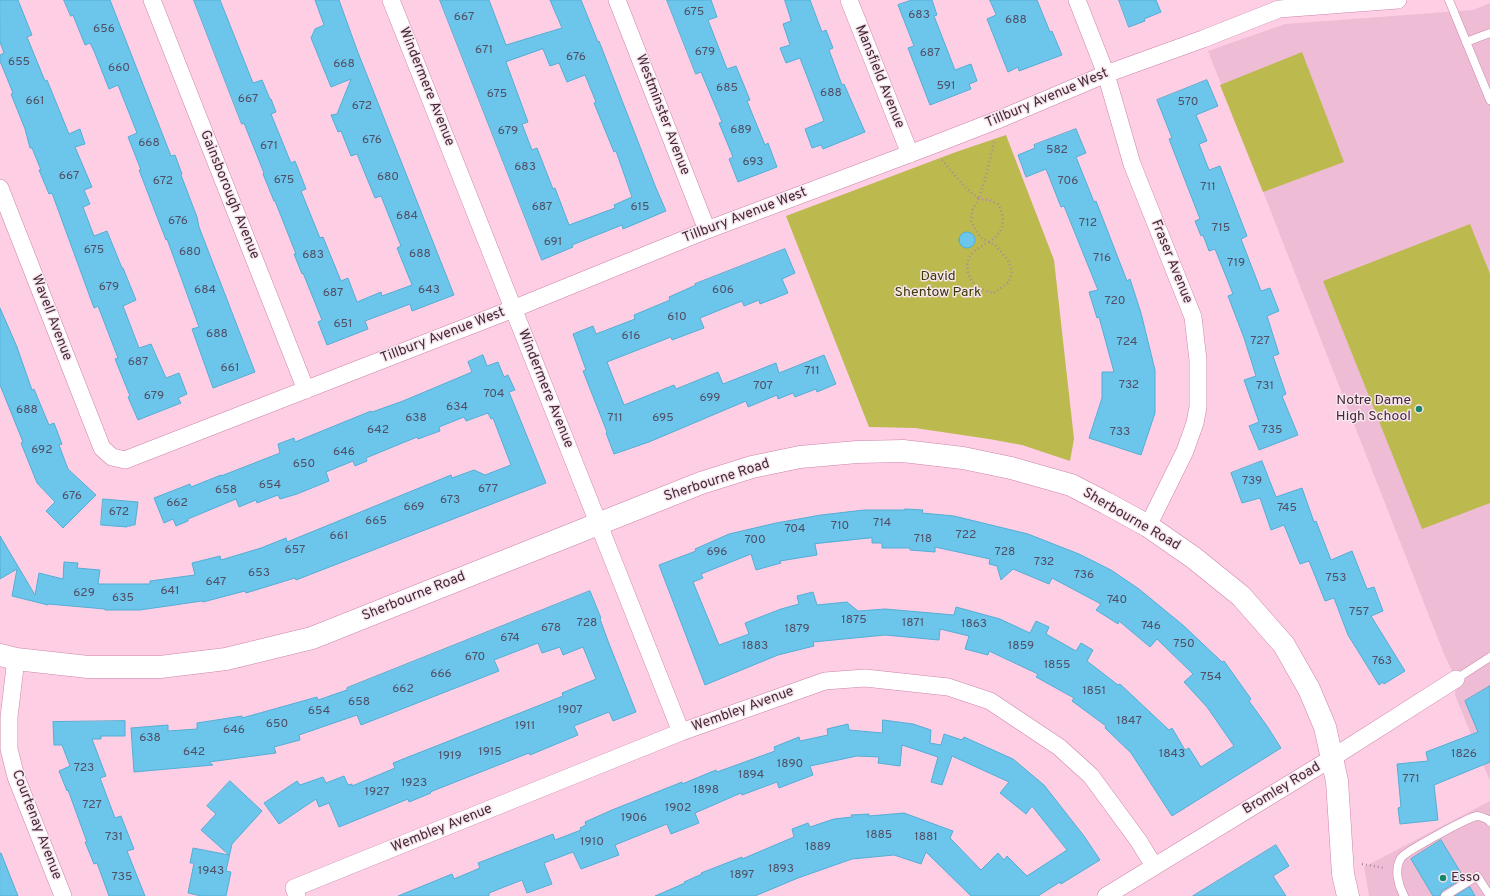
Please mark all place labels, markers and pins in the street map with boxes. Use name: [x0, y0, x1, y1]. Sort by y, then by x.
place label: Notre Dame High School: [1336, 393, 1411, 426]
marker: Notre Dame High School: [1414, 404, 1424, 414]
place label: Esso: [1451, 870, 1480, 886]
marker: Esso: [1438, 873, 1448, 883]

